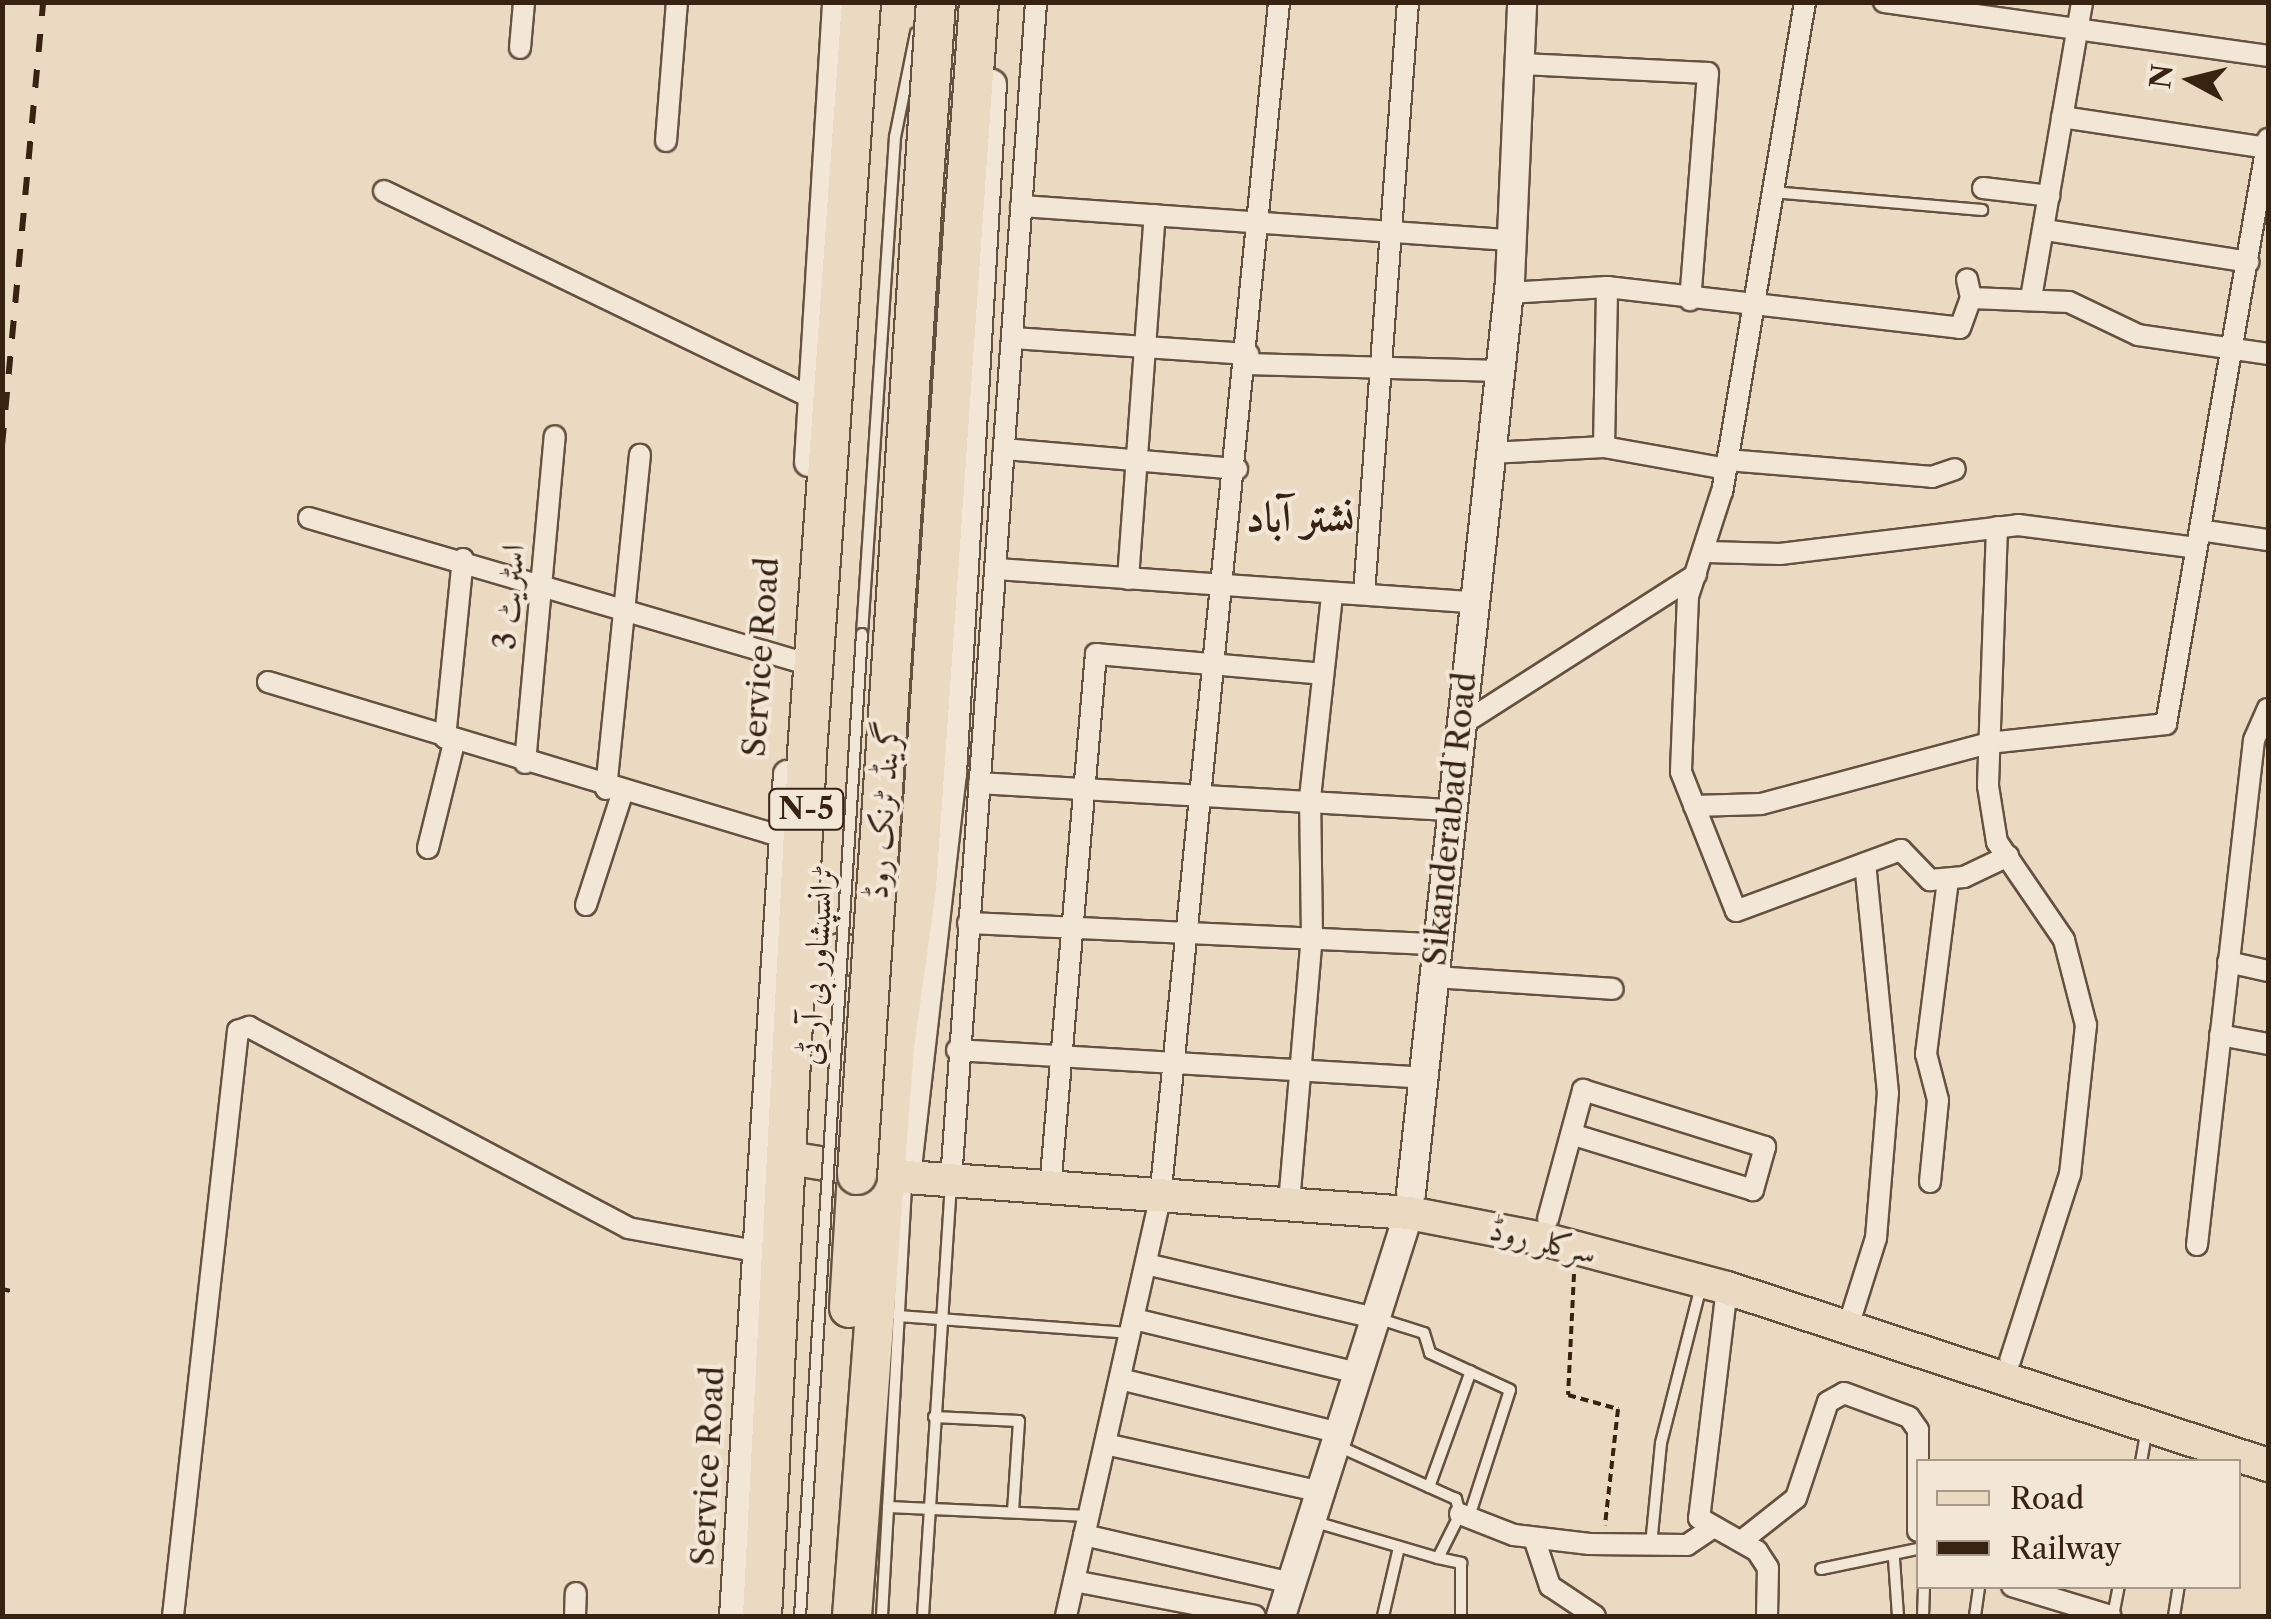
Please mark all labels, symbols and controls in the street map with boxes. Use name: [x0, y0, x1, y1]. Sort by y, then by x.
north arrow: [2141, 30, 2241, 130]
text: N: [2143, 62, 2180, 90]
district label: نشتر آباد: [1245, 491, 1355, 541]
street label: اسٹریٹ 3: [485, 543, 533, 651]
street label: Service Road: [735, 556, 787, 758]
street label: Sikanderabad Road: [1416, 670, 1484, 968]
street label: گرینڈ ٹرنک روڈ: [858, 720, 908, 900]
road number: N-5: [766, 784, 846, 834]
street label: ٹرانسپشاور بی آر ٹی: [790, 864, 842, 1066]
street label: سرکلر روڈ: [1486, 1210, 1600, 1272]
street label: Service Road: [684, 1365, 732, 1567]
legend: [1916, 1459, 2241, 1589]
text: Road: [2010, 1480, 2084, 1517]
text: Railway: [2010, 1530, 2121, 1567]

